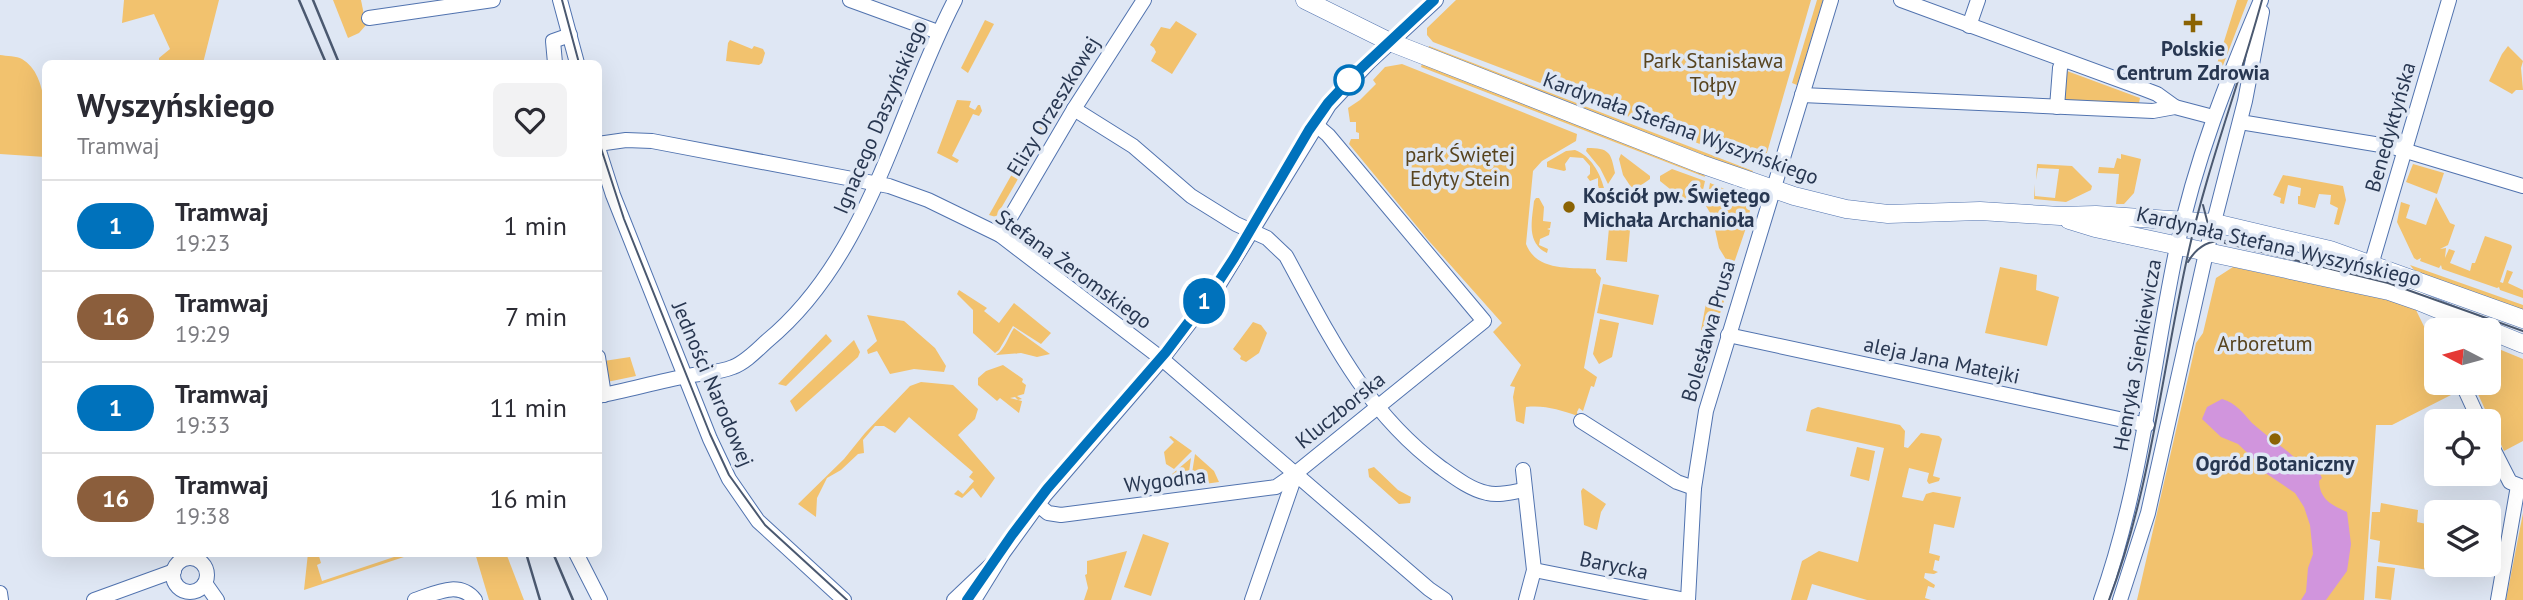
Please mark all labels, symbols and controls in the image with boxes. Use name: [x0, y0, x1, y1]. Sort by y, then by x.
marker: Polskie Centrum Zdrowia: [2183, 13, 2203, 33]
street label: Ignacego Daszyńskiego: [827, 16, 933, 218]
street label: Elizy Orzeszkowej: [1001, 31, 1105, 181]
place label: Polskie Centrum Zdrowia: [2116, 35, 2270, 86]
park label: Park Stanisława Tołpy: [1643, 47, 1783, 98]
street label: Benedyktyńska: [2359, 59, 2421, 195]
unlabelled marker: [1334, 65, 1364, 95]
street label: Kardynała Stefana Wyszyńskiego: [1539, 65, 1823, 191]
text: Wyszyńskiego: [77, 83, 275, 126]
button: heart: [493, 83, 567, 157]
text: Tramwaj: [77, 131, 160, 160]
park label: park Świętej Edyty Stein: [1405, 141, 1515, 192]
place label: Kościół pw. Świętego Michała Archanioła: [1583, 182, 1770, 233]
text: Tramwaj: [175, 195, 269, 228]
marker: Kościół pw. Świętego Michała Archanioła: [1561, 199, 1577, 215]
street label: Kardynała Stefana Wyszyńskiego: [2134, 200, 2424, 292]
street label: Stefana Żeromskiego: [990, 203, 1158, 335]
text: 1 min: [504, 209, 567, 242]
text: 1: [109, 210, 122, 241]
text: 19:23: [175, 228, 230, 257]
street label: Bolesława Prusa: [1675, 257, 1741, 405]
street label: Henryka Sienkiewicza: [2107, 257, 2167, 453]
line badge: 1: [1181, 278, 1227, 324]
text: 1: [1197, 285, 1211, 316]
text: Tramwaj: [175, 286, 269, 319]
street label: Jedności Narodowej: [666, 296, 760, 471]
text: 7 min: [505, 300, 567, 333]
text: 16: [102, 301, 129, 332]
north arrow: [2424, 318, 2501, 396]
map controls: [2424, 318, 2501, 577]
text: 19:29: [175, 319, 230, 348]
street label: aleja Jana Matejki: [1862, 330, 2022, 390]
park label: Arboretum: [2217, 330, 2313, 357]
street label: Kluczborska: [1290, 366, 1390, 454]
text: Tramwaj: [175, 377, 269, 410]
text: 11 min: [489, 391, 567, 424]
text: 1: [109, 392, 122, 423]
button: locate: [2424, 409, 2501, 486]
text: 19:33: [175, 410, 230, 439]
marker: Ogród Botaniczny: [2267, 431, 2283, 447]
place label: Ogród Botaniczny: [2195, 450, 2356, 477]
street label: Wygodna: [1122, 462, 1208, 498]
text: Tramwaj: [175, 468, 269, 501]
text: 16 min: [489, 482, 567, 515]
text: 16: [102, 483, 129, 514]
button: layers: [2424, 500, 2501, 577]
text: 19:38: [175, 501, 230, 530]
street label: Barycka: [1577, 545, 1651, 585]

